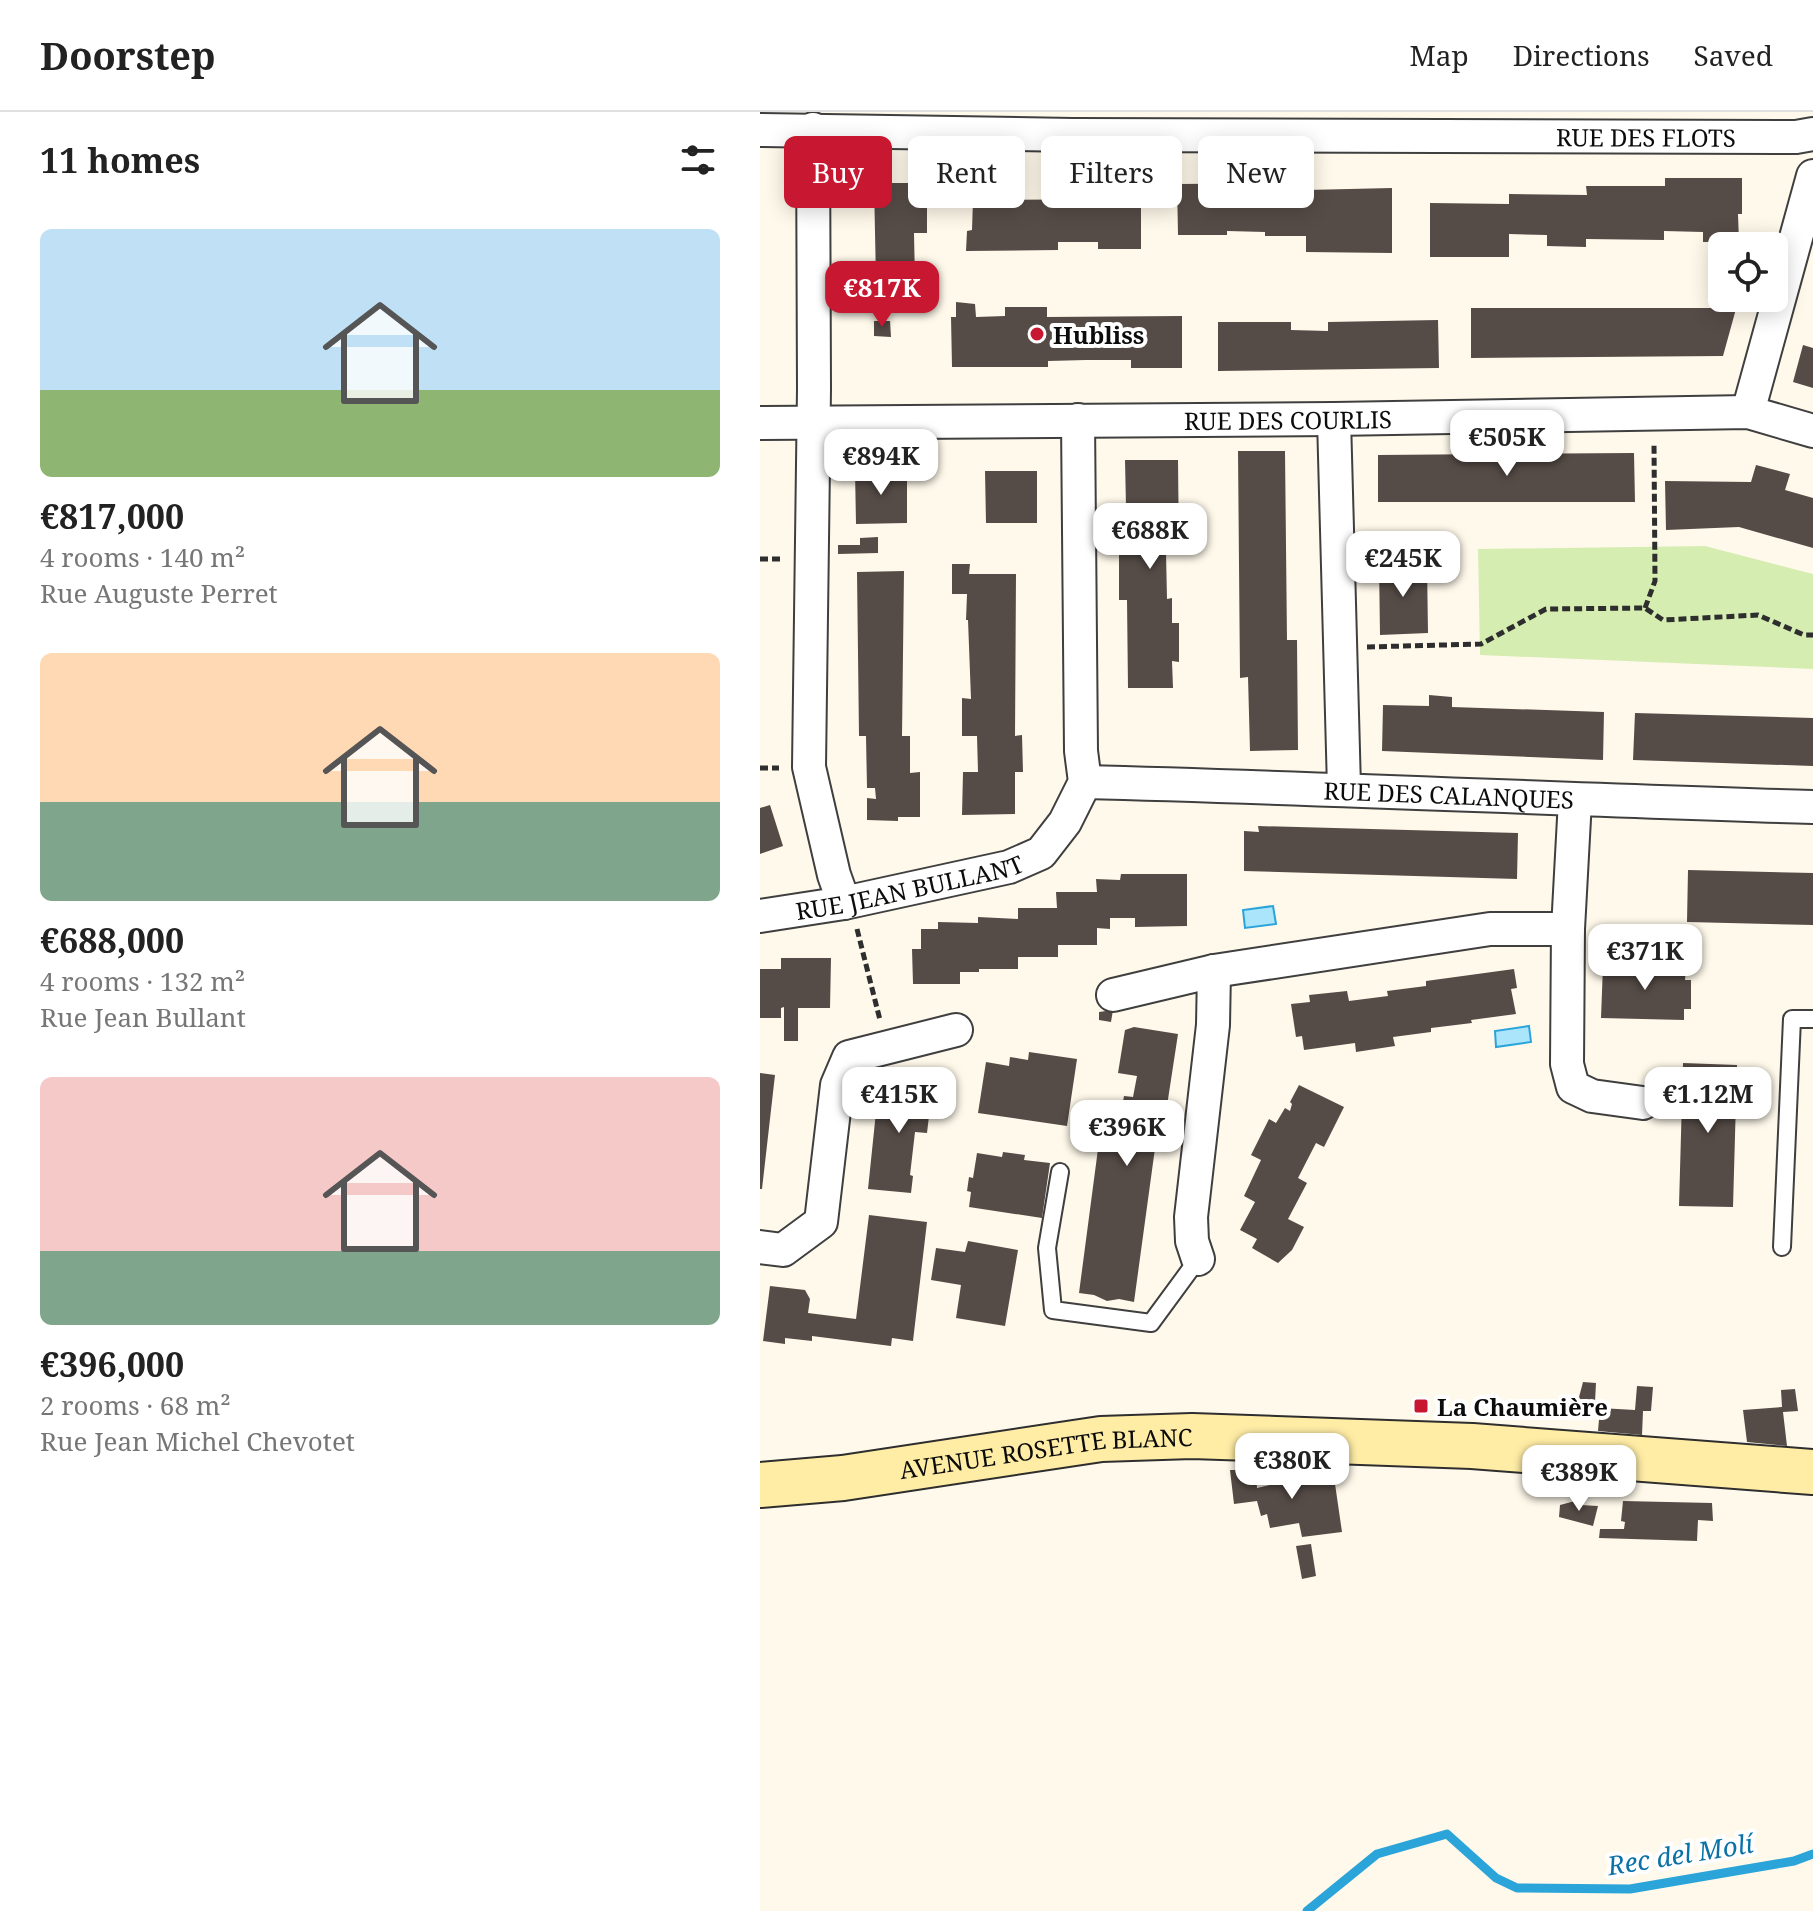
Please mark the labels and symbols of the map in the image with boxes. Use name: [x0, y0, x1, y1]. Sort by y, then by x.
street label: RUE DES FLOTS: [1556, 120, 1736, 153]
pin: €817K: [826, 261, 938, 329]
place label: Hubliss: [1053, 318, 1144, 351]
marker: Hubliss: [1028, 325, 1046, 343]
street label: RUE DES COURLIS: [1184, 402, 1392, 437]
pin: €505K: [1451, 410, 1563, 478]
pin: €894K: [825, 429, 937, 497]
pin: €688K: [1094, 503, 1206, 571]
pin: €245K: [1347, 531, 1459, 599]
street label: RUE DES CALANQUES: [1323, 773, 1575, 815]
street label: RUE JEAN BULLANT: [793, 846, 1029, 927]
pin: €371K: [1589, 924, 1701, 992]
pin: €415K: [843, 1067, 955, 1135]
pin: €1.12M: [1643, 1067, 1773, 1135]
pin: €396K: [1071, 1100, 1183, 1168]
place label: La Chaumière: [1437, 1390, 1608, 1423]
marker: La Chaumière: [1412, 1397, 1430, 1415]
street label: AVENUE ROSETTE BLANC: [897, 1419, 1193, 1486]
pin: €380K: [1236, 1433, 1348, 1501]
pin: €389K: [1523, 1445, 1635, 1513]
water label: Rec del Molí: [1604, 1824, 1758, 1883]

